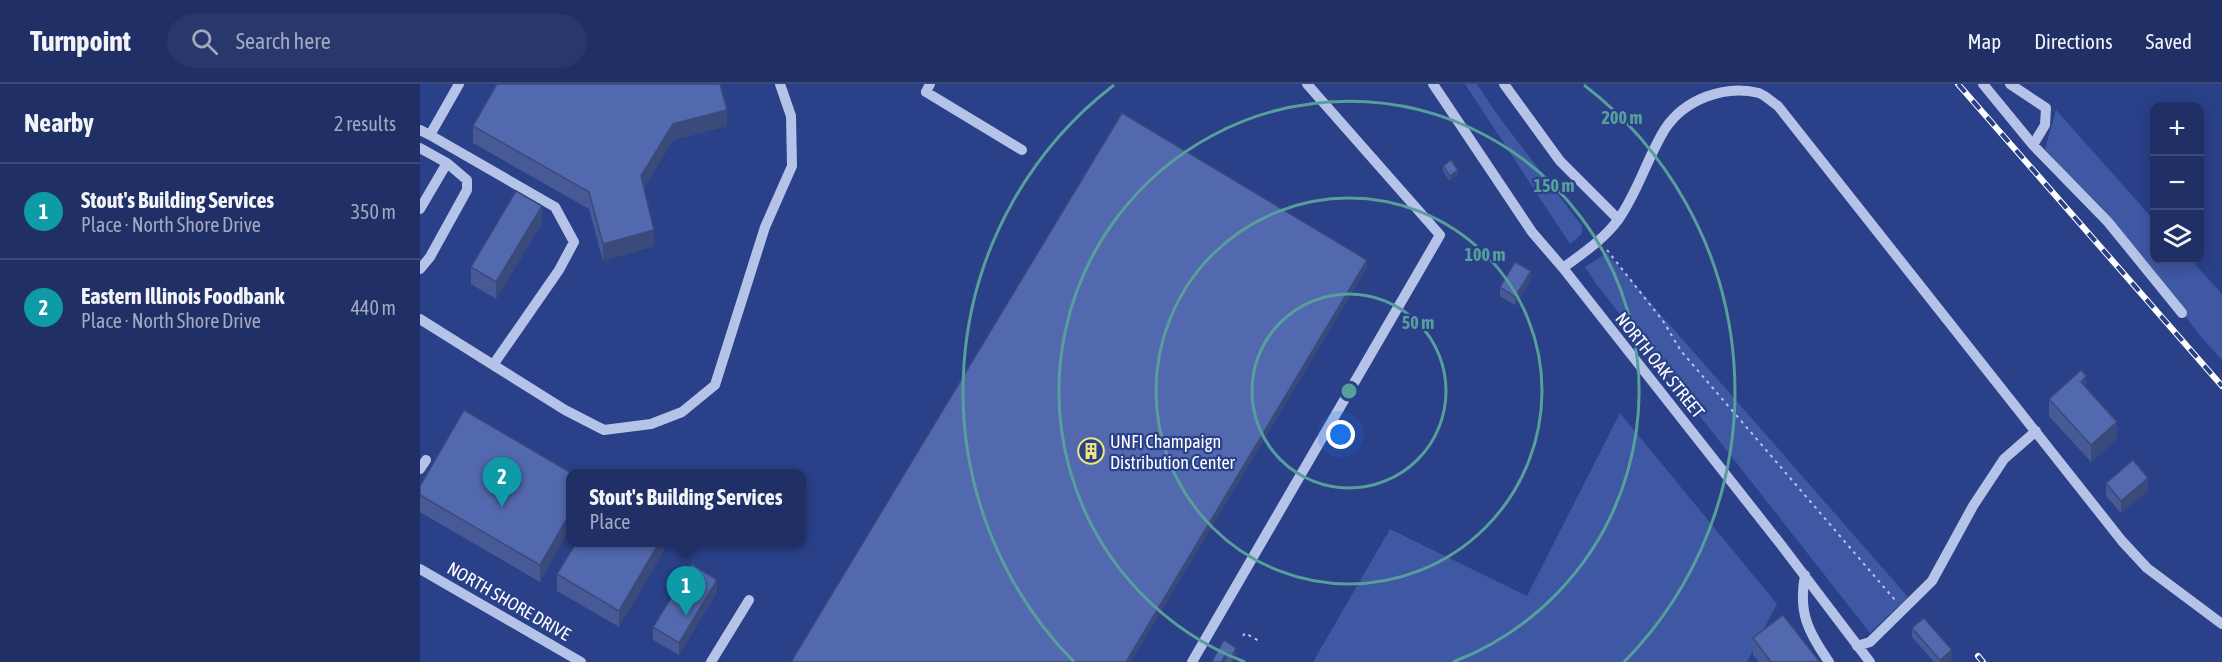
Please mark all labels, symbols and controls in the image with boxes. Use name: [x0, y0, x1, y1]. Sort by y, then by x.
search box: [167, 14, 587, 68]
text: Turnpoint: [30, 25, 131, 57]
icon: search: [188, 25, 221, 58]
text: Search here: [236, 28, 331, 54]
text: Map: [1967, 29, 2001, 53]
text: Directions: [2034, 29, 2113, 53]
text: Saved: [2146, 29, 2192, 53]
map controls: [2150, 102, 2204, 264]
button: +: [2150, 102, 2204, 156]
text: 200 m: [1602, 107, 1642, 128]
text: Nearby: [24, 108, 94, 138]
text: 2 results: [334, 112, 396, 135]
button: −: [2150, 156, 2204, 210]
text: 150 m: [1534, 175, 1574, 196]
text: Stout's Building Services: [81, 187, 274, 213]
text: 1: [39, 200, 48, 223]
text: 350 m: [351, 200, 396, 223]
button: layers: [2150, 210, 2204, 264]
text: Place · North Shore Drive: [81, 213, 261, 236]
text: 100 m: [1465, 244, 1505, 265]
text: Eastern Illinois Foodbank: [81, 283, 284, 309]
text: 2: [39, 296, 48, 319]
text: 440 m: [351, 296, 396, 319]
street label: NORTH OAK STREET: [1611, 308, 1709, 422]
text: Place · North Shore Drive: [81, 309, 261, 332]
text: 50 m: [1402, 312, 1434, 333]
centre of rings: [1339, 381, 1359, 401]
your location: [1326, 420, 1355, 449]
place label: UNFI Champaign Distribution Center: [1110, 431, 1236, 473]
building icon: UNFI Champaign Distribution Center: [1076, 436, 1106, 466]
pin: 2: [482, 458, 521, 507]
popup: [566, 469, 806, 547]
text: Stout's Building Services: [589, 484, 783, 510]
text: Place: [589, 510, 630, 533]
street label: NORTH SHORE DRIVE: [444, 557, 575, 645]
pin: 1: [666, 566, 706, 616]

